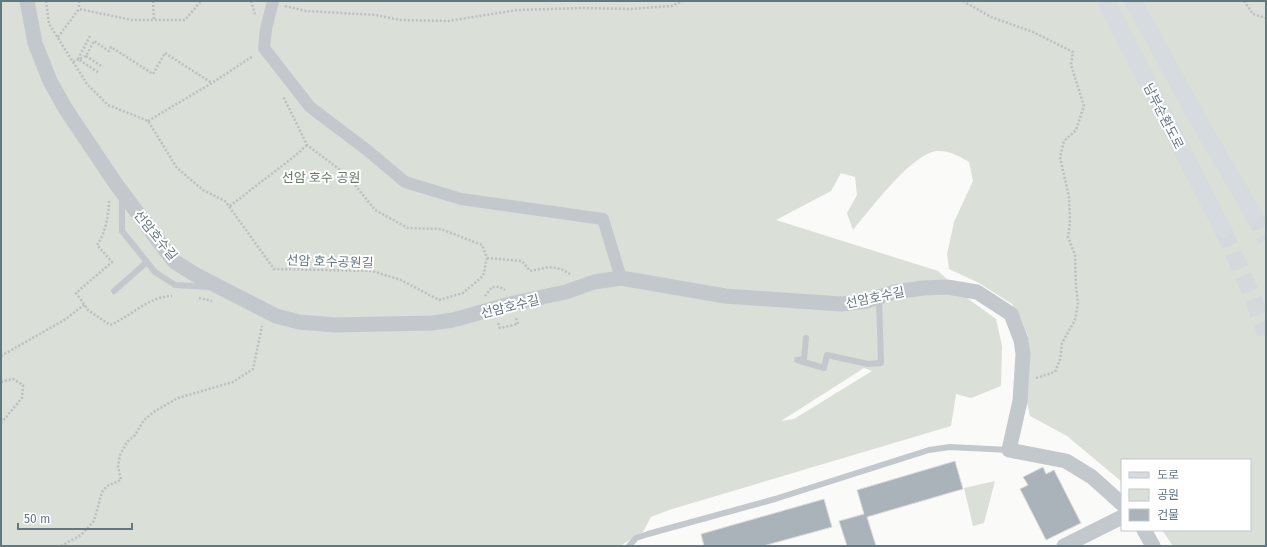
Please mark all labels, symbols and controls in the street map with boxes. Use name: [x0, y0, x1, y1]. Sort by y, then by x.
street label: 남부순환도로: [1141, 81, 1187, 152]
park label: 선암 호수 공원: [282, 170, 360, 185]
street label: 선암호수길: [131, 207, 180, 263]
street label: 선암 호수공원길: [286, 252, 374, 271]
street label: 선암호수길: [844, 284, 906, 311]
street label: 선암호수길: [479, 292, 541, 321]
legend: [1121, 459, 1251, 531]
text: 도로: [1157, 468, 1179, 482]
text: 공원: [1157, 488, 1179, 502]
scale bar: [18, 505, 132, 531]
text: 건물: [1157, 508, 1179, 522]
text: 50 m: [24, 512, 50, 526]

